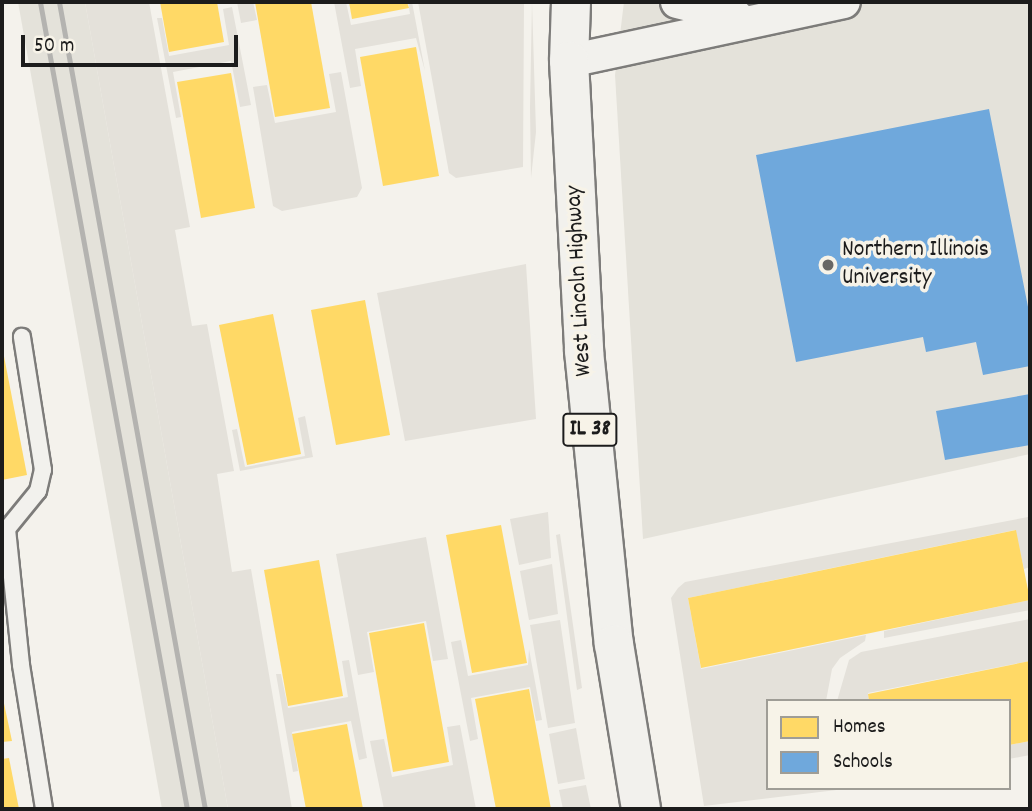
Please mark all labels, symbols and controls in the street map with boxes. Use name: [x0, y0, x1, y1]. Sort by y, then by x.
scale bar: [24, 21, 242, 65]
text: 50 m: [34, 32, 74, 62]
street label: West Lincoln Highway: [561, 185, 599, 377]
place label: Northern Illinois University: [842, 237, 989, 293]
marker: Northern Illinois University: [820, 257, 836, 273]
road number: IL 38: [562, 410, 618, 450]
legend: [766, 699, 1011, 790]
text: Homes: [833, 713, 886, 743]
text: Schools: [833, 748, 893, 778]

